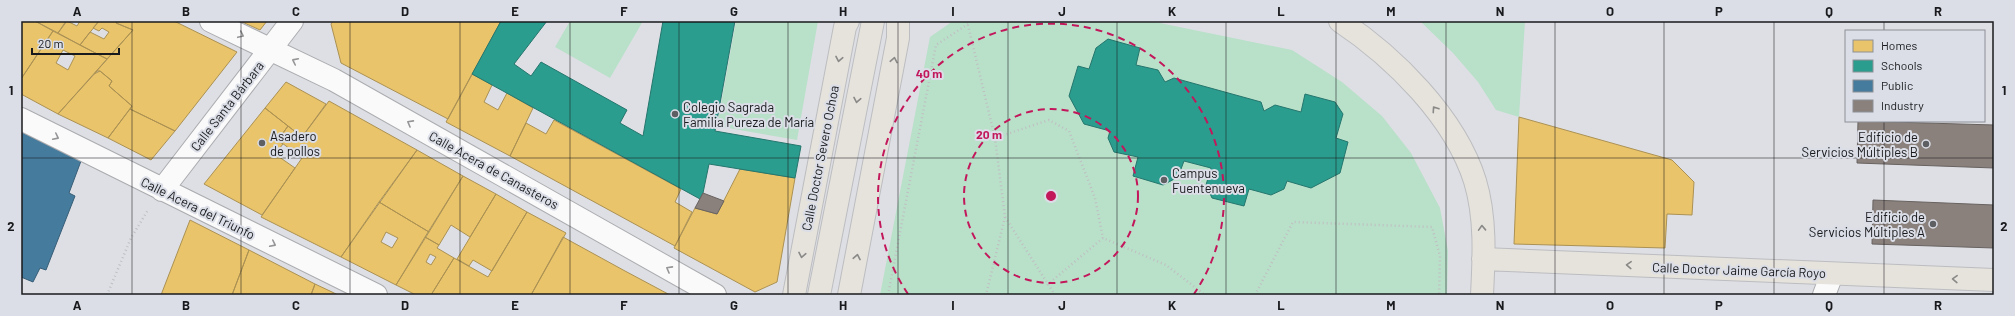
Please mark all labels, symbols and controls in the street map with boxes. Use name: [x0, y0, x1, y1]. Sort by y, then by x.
text: A: [73, 3, 82, 19]
text: B: [182, 3, 190, 19]
text: C: [292, 3, 300, 19]
text: D: [401, 3, 409, 19]
text: E: [511, 3, 519, 19]
text: F: [620, 3, 628, 19]
text: G: [730, 3, 738, 19]
text: H: [839, 3, 847, 19]
text: I: [951, 3, 955, 19]
text: J: [1058, 3, 1066, 19]
text: K: [1168, 3, 1176, 19]
text: L: [1277, 3, 1285, 19]
text: M: [1386, 3, 1396, 19]
text: N: [1496, 3, 1504, 19]
text: O: [1606, 3, 1614, 19]
text: P: [1715, 3, 1723, 19]
text: Q: [1825, 3, 1833, 19]
text: R: [1934, 3, 1942, 19]
scale bar: [32, 30, 119, 56]
one-way arrow: [236, 30, 244, 38]
legend: [1845, 30, 1985, 122]
text: 20 m: [38, 36, 64, 50]
text: Homes: [1881, 38, 1918, 52]
one-way arrow: [836, 56, 844, 62]
one-way arrow: [889, 57, 898, 63]
street label: Calle Santa Bárbara: [187, 58, 267, 154]
one-way arrow: [292, 58, 300, 66]
text: Schools: [1881, 58, 1922, 72]
text: 40 m: [916, 66, 942, 80]
text: Public: [1881, 78, 1913, 92]
text: 1: [9, 82, 13, 98]
text: 1: [2002, 82, 2006, 98]
street label: Calle Doctor Severo Ochoa: [798, 84, 842, 232]
one-way arrow: [854, 97, 862, 104]
text: Industry: [1881, 98, 1924, 112]
place label: Colegio Sagrada Familia Pureza de María: [683, 99, 814, 130]
one-way arrow: [1432, 106, 1440, 113]
marker: Colegio Sagrada Familia Pureza de María: [670, 109, 680, 119]
one-way arrow: [407, 120, 414, 127]
text: 20 m: [976, 127, 1002, 141]
place label: Asadero de pollos: [270, 128, 320, 159]
street label: Calle Acera de Canasteros: [426, 128, 562, 212]
place label: Edificio de Servicios Múltiples B: [1802, 129, 1918, 160]
one-way arrow: [52, 132, 59, 140]
marker: Asadero de pollos: [257, 138, 267, 148]
marker: Edificio de Servicios Múltiples B: [1921, 139, 1931, 149]
place label: Campus Fuentenueva: [1172, 165, 1245, 196]
street label: Calle Acera del Triunfo: [138, 173, 258, 243]
marker: Campus Fuentenueva: [1159, 175, 1169, 185]
centre of rings: [1044, 189, 1058, 203]
place label: Edificio de Servicios Múltiples A: [1809, 209, 1925, 240]
text: 2: [7, 218, 15, 234]
text: 2: [2000, 218, 2008, 234]
marker: Edificio de Servicios Múltiples A: [1928, 219, 1938, 229]
one-way arrow: [1478, 225, 1487, 231]
one-way arrow: [268, 239, 276, 247]
one-way arrow: [798, 252, 807, 258]
one-way arrow: [852, 254, 860, 260]
street label: Calle Doctor Jaime García Royo: [1652, 259, 1826, 281]
one-way arrow: [1626, 261, 1632, 270]
one-way arrow: [666, 266, 673, 273]
one-way arrow: [1952, 274, 1958, 283]
text: A: [73, 297, 82, 313]
text: B: [182, 297, 190, 313]
text: C: [292, 297, 300, 313]
text: D: [401, 297, 409, 313]
text: E: [511, 297, 519, 313]
text: F: [620, 297, 628, 313]
text: G: [730, 297, 738, 313]
text: H: [839, 297, 847, 313]
text: I: [951, 297, 955, 313]
text: J: [1058, 297, 1066, 313]
text: K: [1168, 297, 1176, 313]
text: L: [1277, 297, 1285, 313]
text: M: [1386, 297, 1396, 313]
text: N: [1496, 297, 1504, 313]
text: O: [1606, 297, 1614, 313]
text: P: [1715, 297, 1723, 313]
text: Q: [1825, 297, 1833, 313]
text: R: [1934, 297, 1942, 313]

